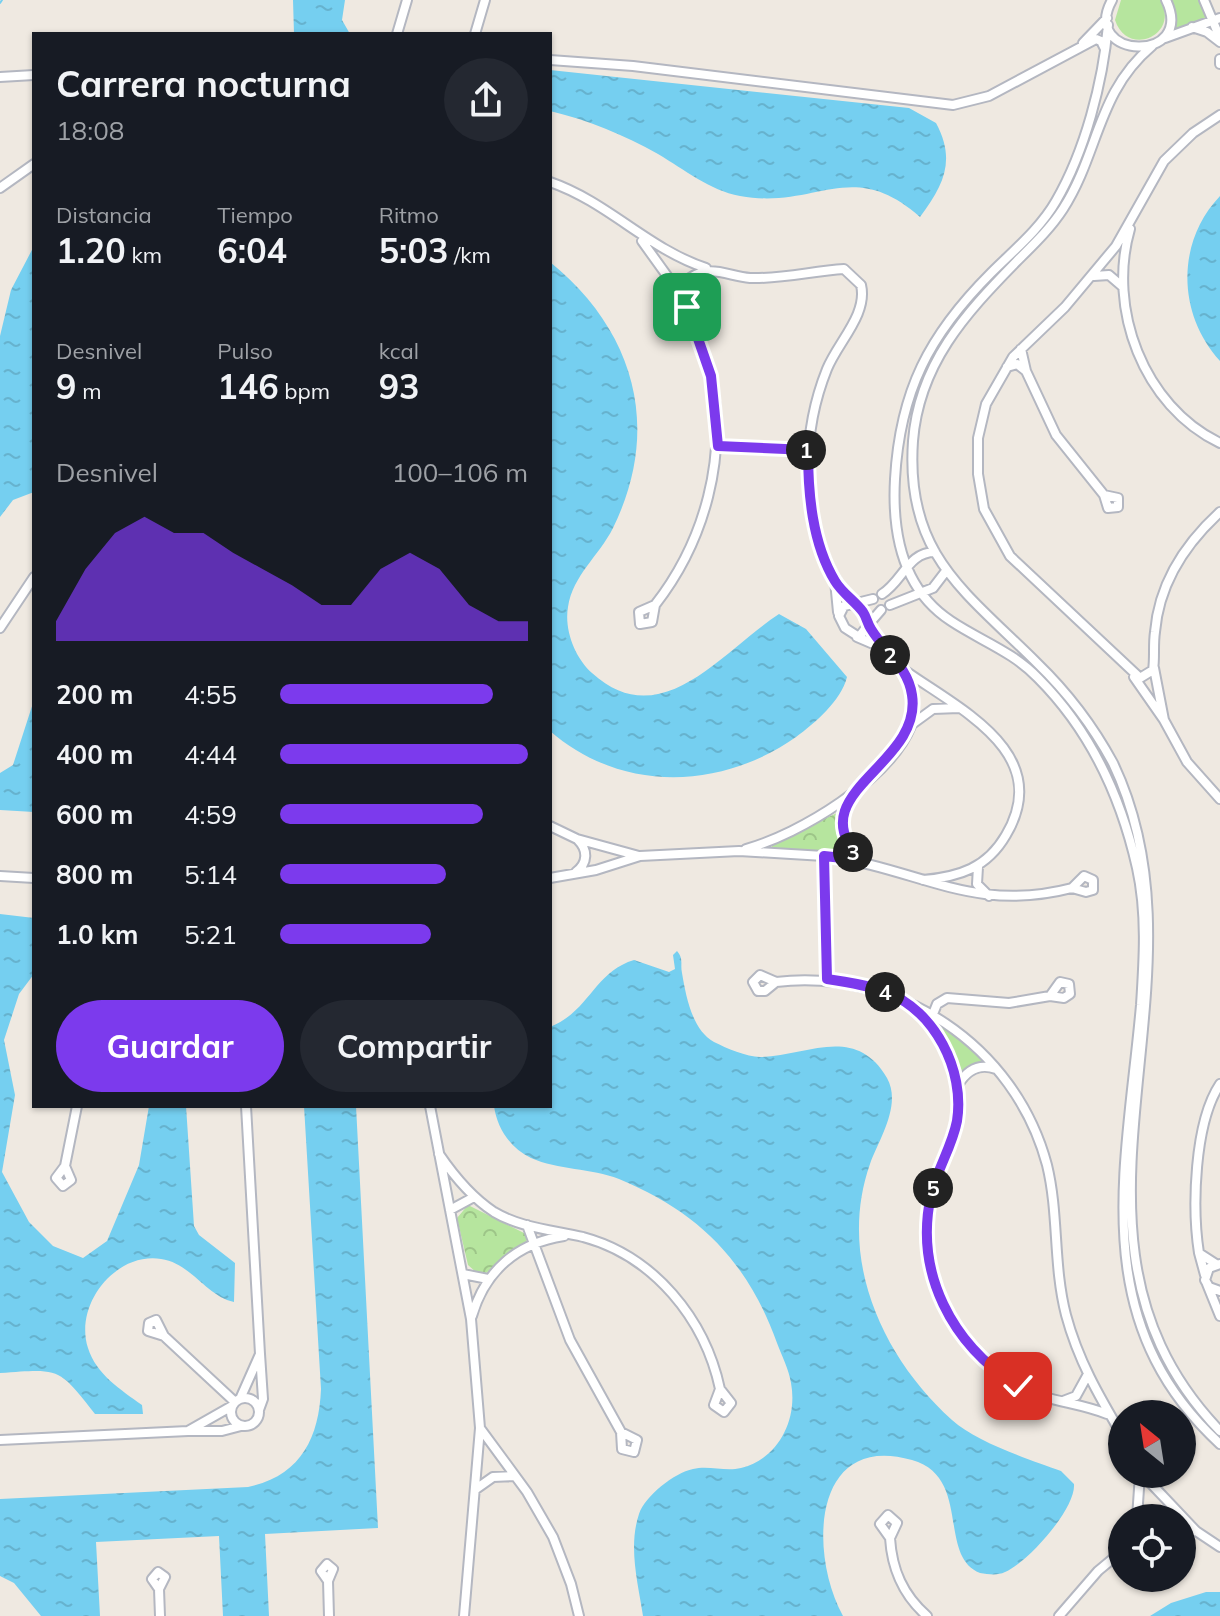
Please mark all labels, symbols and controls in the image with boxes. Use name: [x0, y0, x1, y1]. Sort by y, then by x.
button: share: [444, 58, 528, 142]
text: Carrera nocturna: [56, 61, 351, 106]
text: 18:08: [56, 114, 124, 147]
text: Distancia: [56, 201, 152, 229]
text: Tiempo: [217, 201, 293, 229]
text: Ritmo: [379, 201, 439, 229]
text: 1.20: [56, 229, 126, 272]
text: 6:04: [217, 229, 287, 272]
text: 5:03: [379, 229, 448, 272]
text: km: [126, 241, 162, 269]
text: /km: [448, 241, 491, 269]
pin: [653, 273, 721, 341]
icon: arrive: [665, 285, 709, 329]
text: Desnivel: [56, 337, 142, 365]
text: Pulso: [217, 337, 273, 365]
text: kcal: [379, 337, 419, 365]
text: 9: [56, 365, 76, 408]
text: 146: [217, 365, 279, 408]
text: 93: [379, 365, 419, 408]
text: m: [76, 377, 101, 405]
text: bpm: [279, 377, 330, 405]
pin: 1: [786, 430, 826, 470]
text: 1: [799, 436, 813, 464]
text: Desnivel: [56, 456, 158, 489]
text: 100–106 m: [392, 456, 528, 489]
pin: 2: [870, 635, 910, 675]
text: 2: [883, 641, 897, 669]
text: 200 m: [56, 678, 133, 711]
text: 4:55: [184, 678, 237, 711]
text: 400 m: [56, 738, 133, 771]
text: 4:44: [184, 738, 237, 771]
text: 600 m: [56, 798, 133, 831]
text: 4:59: [184, 798, 237, 831]
pin: 3: [833, 832, 873, 872]
text: 3: [846, 838, 860, 866]
text: 800 m: [56, 858, 133, 891]
text: 5:14: [184, 858, 237, 891]
text: 1.0 km: [56, 918, 139, 951]
text: 5:21: [184, 918, 237, 951]
pin: 4: [865, 972, 905, 1012]
text: 4: [878, 978, 892, 1006]
button: Guardar: [56, 1000, 284, 1092]
button: Compartir: [300, 1000, 528, 1092]
pin: 5: [913, 1168, 953, 1208]
text: 5: [926, 1174, 940, 1202]
pin: [984, 1352, 1052, 1420]
icon: check: [996, 1364, 1040, 1408]
north arrow: [1108, 1400, 1196, 1488]
map controls: [1108, 1400, 1196, 1592]
button: locate: [1108, 1504, 1196, 1592]

